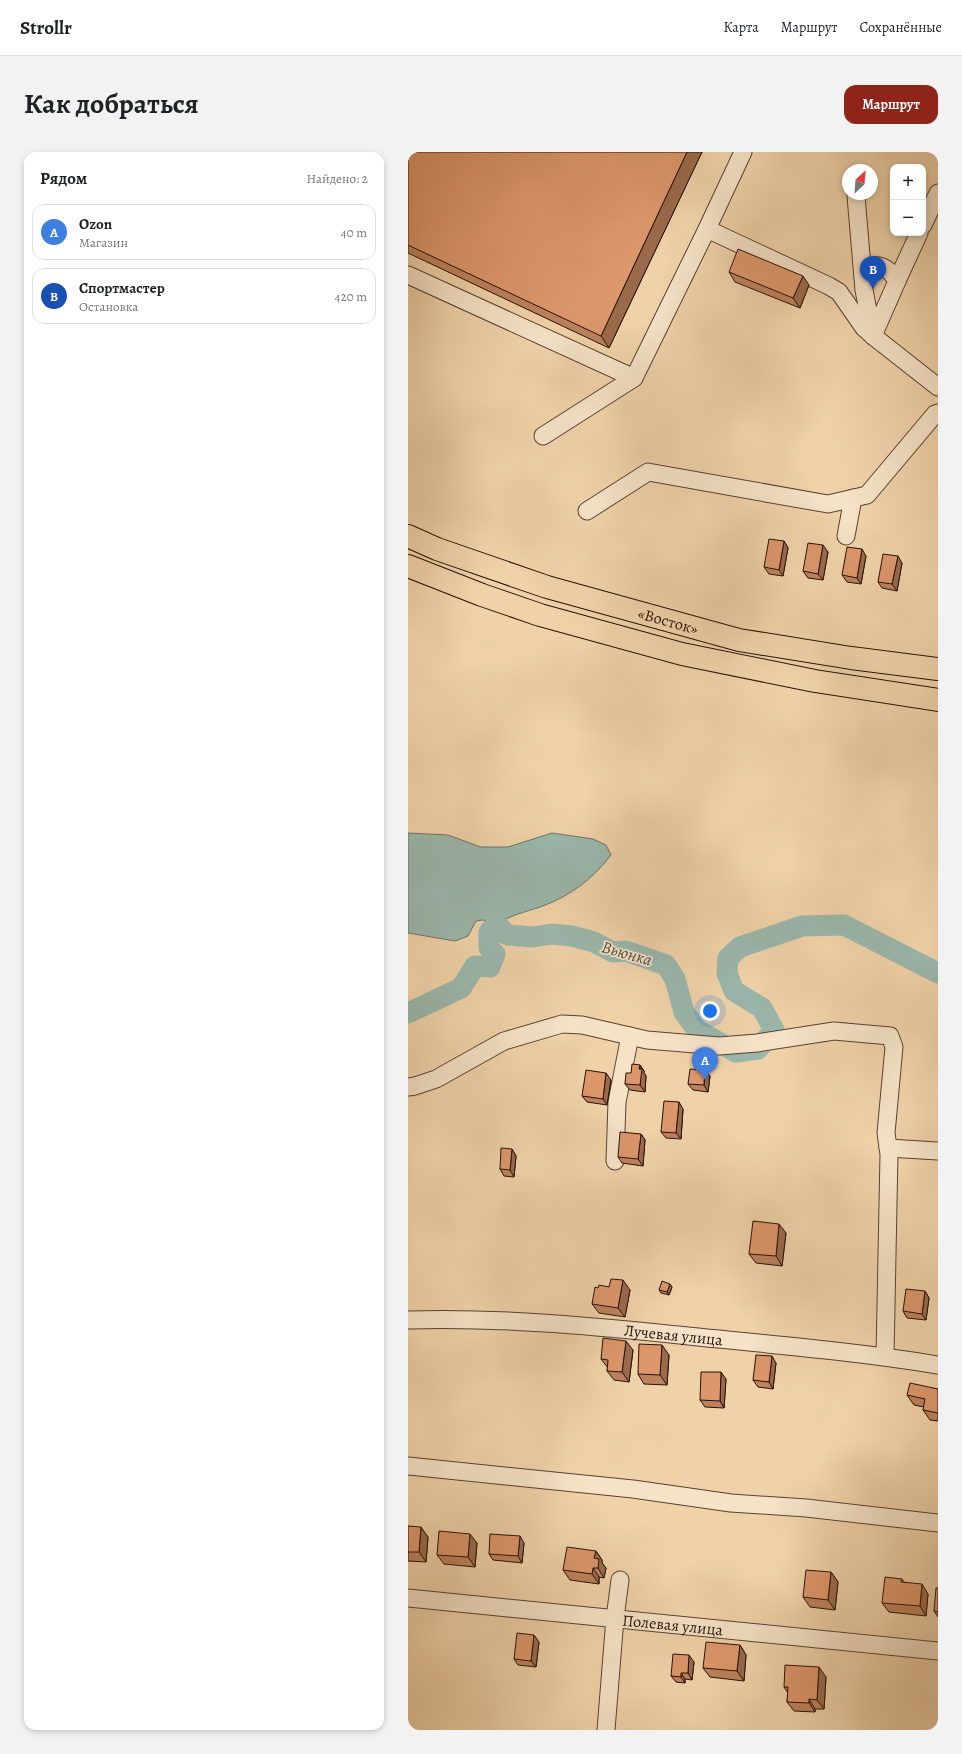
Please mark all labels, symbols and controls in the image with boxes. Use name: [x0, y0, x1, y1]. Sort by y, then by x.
text: Strollr: [20, 15, 72, 41]
text: Карта: [724, 18, 759, 37]
text: Маршрут: [781, 18, 837, 37]
text: Сохранённые: [859, 18, 942, 37]
text: Как добраться: [24, 85, 199, 123]
button: Маршрут: [844, 85, 938, 124]
north arrow: [842, 164, 878, 200]
map controls: [890, 164, 926, 236]
button: +: [890, 164, 926, 200]
text: Рядом: [40, 167, 87, 190]
text: Найдено: 2: [307, 170, 368, 187]
button: −: [890, 200, 926, 236]
text: Ozon: [79, 214, 112, 234]
text: A: [50, 224, 58, 241]
text: 40 m: [341, 224, 367, 241]
text: Магазин: [79, 234, 128, 251]
pin: B: [860, 256, 886, 289]
text: Спортмастер: [79, 278, 165, 298]
text: B: [50, 288, 58, 305]
text: 420 m: [335, 288, 367, 305]
text: Остановка: [79, 298, 138, 315]
street label: «Восток»: [635, 603, 701, 640]
water label: Вьюнка: [599, 935, 655, 972]
your location: [700, 1001, 720, 1021]
pin: A: [692, 1047, 718, 1080]
street label: Лучевая улица: [623, 1320, 724, 1351]
street label: Полевая улица: [621, 1609, 725, 1642]

